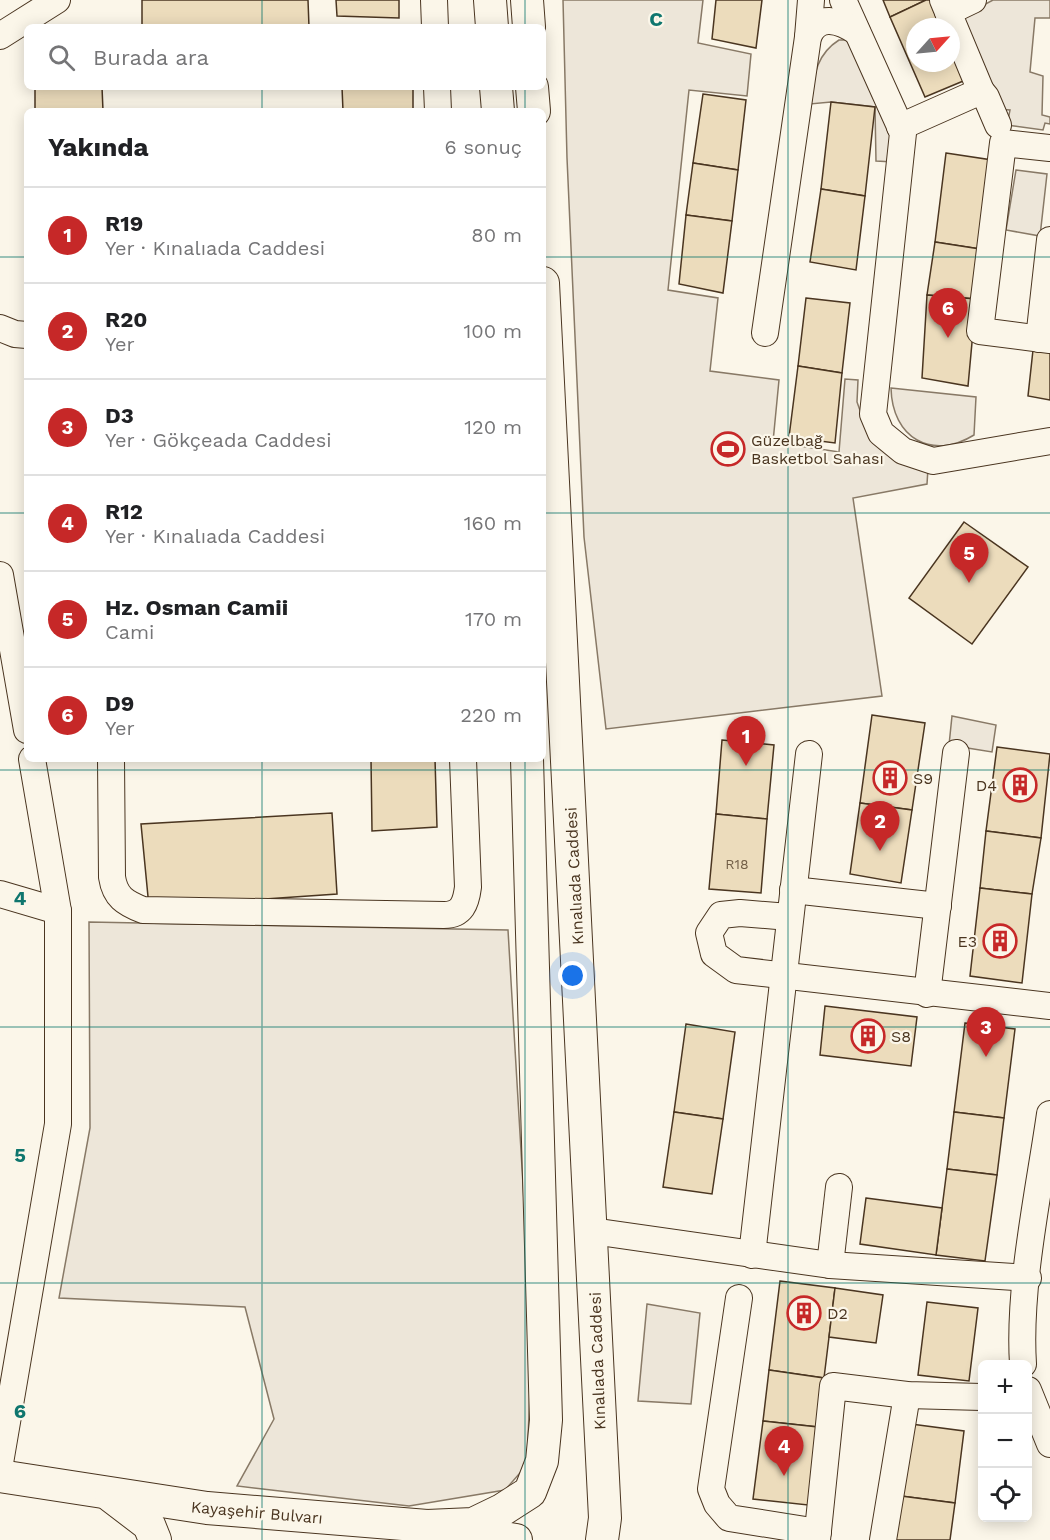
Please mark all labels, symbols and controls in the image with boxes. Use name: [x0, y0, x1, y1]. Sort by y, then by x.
text: C: [649, 7, 663, 31]
north arrow: [906, 18, 960, 72]
search box: [24, 24, 546, 90]
icon: search: [45, 41, 78, 74]
text: Burada ara: [93, 45, 209, 70]
text: Yakında: [48, 132, 149, 162]
text: 6 sonuç: [445, 135, 522, 159]
text: R19: [105, 211, 143, 236]
text: 1: [63, 223, 72, 247]
text: 80 m: [471, 223, 522, 247]
text: Yer · Kınalıada Caddesi: [105, 236, 325, 260]
pin: 6: [928, 288, 968, 338]
text: R20: [105, 307, 147, 332]
text: 2: [62, 319, 73, 343]
text: 100 m: [463, 319, 522, 343]
text: Yer: [105, 332, 135, 356]
text: D3: [105, 403, 134, 428]
text: 3: [62, 415, 73, 439]
text: 120 m: [464, 415, 522, 439]
text: Yer · Gökçeada Caddesi: [105, 428, 332, 452]
sports icon: Güzelbağ Basketbol Sahası: [710, 431, 746, 467]
place label: Güzelbağ Basketbol Sahası: [751, 431, 884, 468]
text: R12: [105, 499, 143, 524]
text: 4: [61, 511, 74, 535]
text: 160 m: [464, 511, 522, 535]
text: Yer · Kınalıada Caddesi: [105, 524, 325, 548]
pin: 5: [950, 534, 988, 583]
text: Hz. Osman Camii: [105, 595, 288, 620]
text: 5: [62, 607, 73, 631]
text: 170 m: [465, 607, 522, 631]
text: Cami: [105, 620, 154, 644]
text: D9: [105, 691, 134, 716]
text: 6: [61, 703, 74, 727]
text: 220 m: [460, 703, 522, 727]
text: Yer: [105, 716, 135, 740]
pin: 1: [726, 716, 766, 766]
building icon: S9: [872, 760, 908, 796]
building icon: D4: [1002, 767, 1038, 803]
place label: S9: [913, 769, 933, 788]
place label: D4: [976, 776, 997, 795]
pin: 2: [860, 802, 900, 851]
street label: Kınalıada Caddesi: [561, 807, 588, 945]
house number: R18: [725, 856, 749, 872]
text: 4: [14, 886, 27, 910]
building icon: E3: [982, 923, 1018, 959]
place label: E3: [957, 932, 977, 951]
your location: [558, 961, 587, 990]
pin: 3: [966, 1008, 1006, 1057]
building icon: S8: [850, 1018, 886, 1054]
place label: S8: [891, 1027, 911, 1046]
text: 5: [14, 1143, 26, 1167]
street label: Kınalıada Caddesi: [586, 1292, 609, 1430]
building icon: D2: [786, 1295, 822, 1331]
place label: D2: [827, 1304, 848, 1323]
map controls: [978, 1360, 1032, 1522]
button: +: [978, 1360, 1032, 1414]
text: 6: [14, 1399, 26, 1423]
button: −: [978, 1414, 1032, 1468]
pin: 4: [764, 1426, 804, 1476]
button: locate: [978, 1468, 1032, 1522]
street label: Kayaşehir Bulvarı: [190, 1497, 324, 1528]

